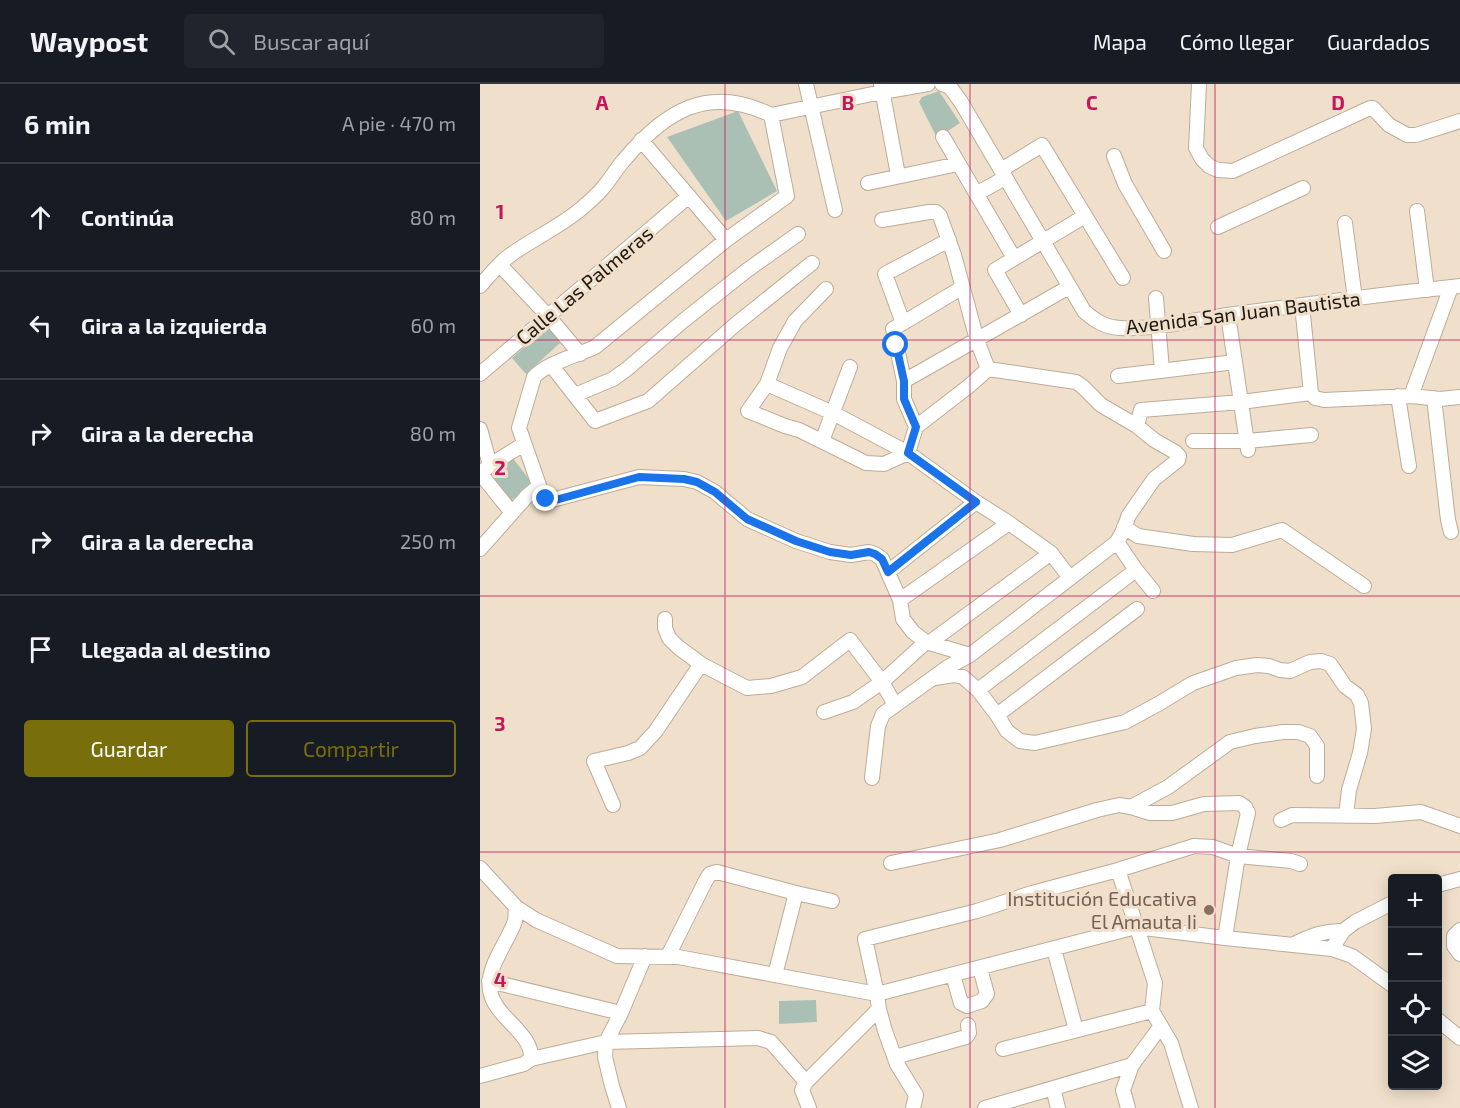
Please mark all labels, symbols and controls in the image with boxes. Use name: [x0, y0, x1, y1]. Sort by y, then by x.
search box: [184, 14, 604, 68]
text: Waypost: [30, 24, 148, 58]
icon: search: [205, 25, 238, 58]
text: Buscar aquí: [253, 28, 369, 54]
text: Mapa: [1093, 29, 1147, 54]
text: Cómo llegar: [1180, 29, 1294, 54]
text: Guardados: [1327, 29, 1430, 54]
text: A: [595, 90, 609, 114]
text: B: [842, 90, 854, 114]
text: C: [1086, 90, 1098, 114]
text: D: [1331, 90, 1345, 114]
text: 6 min: [24, 108, 91, 139]
text: A pie · 470 m: [342, 111, 456, 135]
text: 1: [496, 199, 504, 223]
icon: ahead: [24, 201, 57, 234]
text: Continúa: [81, 204, 174, 230]
text: 80 m: [410, 205, 456, 229]
street label: Calle Las Palmeras: [511, 221, 657, 349]
street label: Avenida San Juan Bautista: [1124, 286, 1362, 338]
icon: left: [24, 309, 57, 342]
text: Gira a la izquierda: [81, 312, 267, 338]
text: 60 m: [411, 313, 456, 337]
route start: [882, 331, 908, 357]
icon: right: [24, 417, 57, 450]
text: Gira a la derecha: [81, 420, 254, 446]
text: 80 m: [410, 421, 456, 445]
text: 2: [494, 455, 506, 479]
route end: [532, 485, 558, 511]
icon: right: [24, 525, 57, 558]
text: Gira a la derecha: [81, 528, 254, 554]
text: 250 m: [400, 529, 456, 553]
icon: arrive: [24, 633, 57, 666]
text: Llegada al destino: [81, 636, 271, 662]
text: 3: [494, 711, 506, 735]
button: Guardar: [24, 720, 234, 777]
button: Compartir: [246, 720, 456, 777]
map controls: [1388, 874, 1442, 1090]
button: +: [1388, 874, 1442, 928]
place label: Institución Educativa El Amauta Ii: [1007, 886, 1197, 933]
marker: Institución Educativa El Amauta Ii: [1202, 903, 1216, 917]
button: −: [1388, 928, 1442, 982]
text: 4: [494, 967, 507, 991]
button: locate: [1388, 982, 1442, 1036]
button: layers: [1388, 1036, 1442, 1090]

